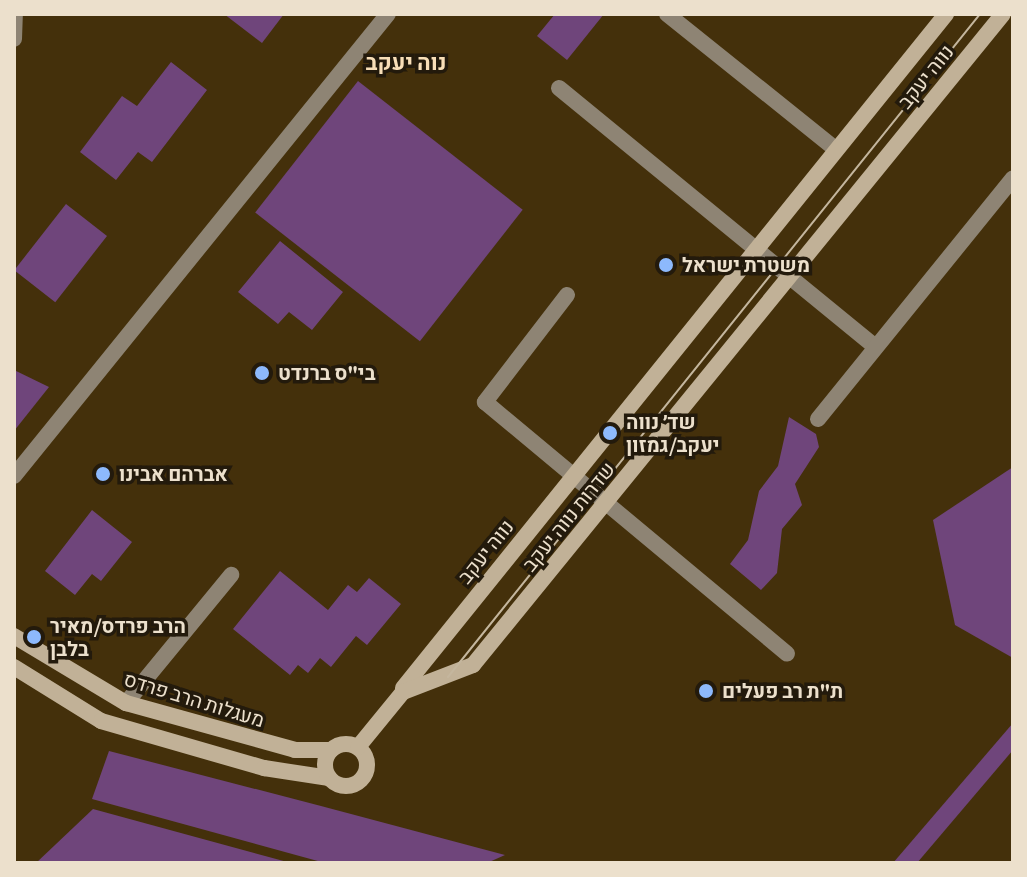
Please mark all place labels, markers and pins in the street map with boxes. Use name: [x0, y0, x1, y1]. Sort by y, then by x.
place label: משטרת ישראל: [682, 253, 810, 277]
marker: משטרת ישראל: [657, 256, 675, 274]
place label: בי"ס ברנדט: [278, 361, 375, 385]
marker: בי"ס ברנדט: [253, 364, 271, 382]
place label: שד׳ נווה יעקב/גמזון: [626, 410, 720, 457]
marker: שד׳ נווה יעקב/גמזון: [601, 424, 619, 442]
place label: אברהם אבינו: [119, 462, 228, 486]
marker: אברהם אבינו: [94, 465, 112, 483]
place label: הרב פרדס/מאיר בלבן: [50, 614, 186, 661]
marker: הרב פרדס/מאיר בלבן: [25, 628, 43, 646]
place label: ת"ת רב פעלים: [722, 679, 843, 703]
marker: ת"ת רב פעלים: [697, 682, 715, 700]

